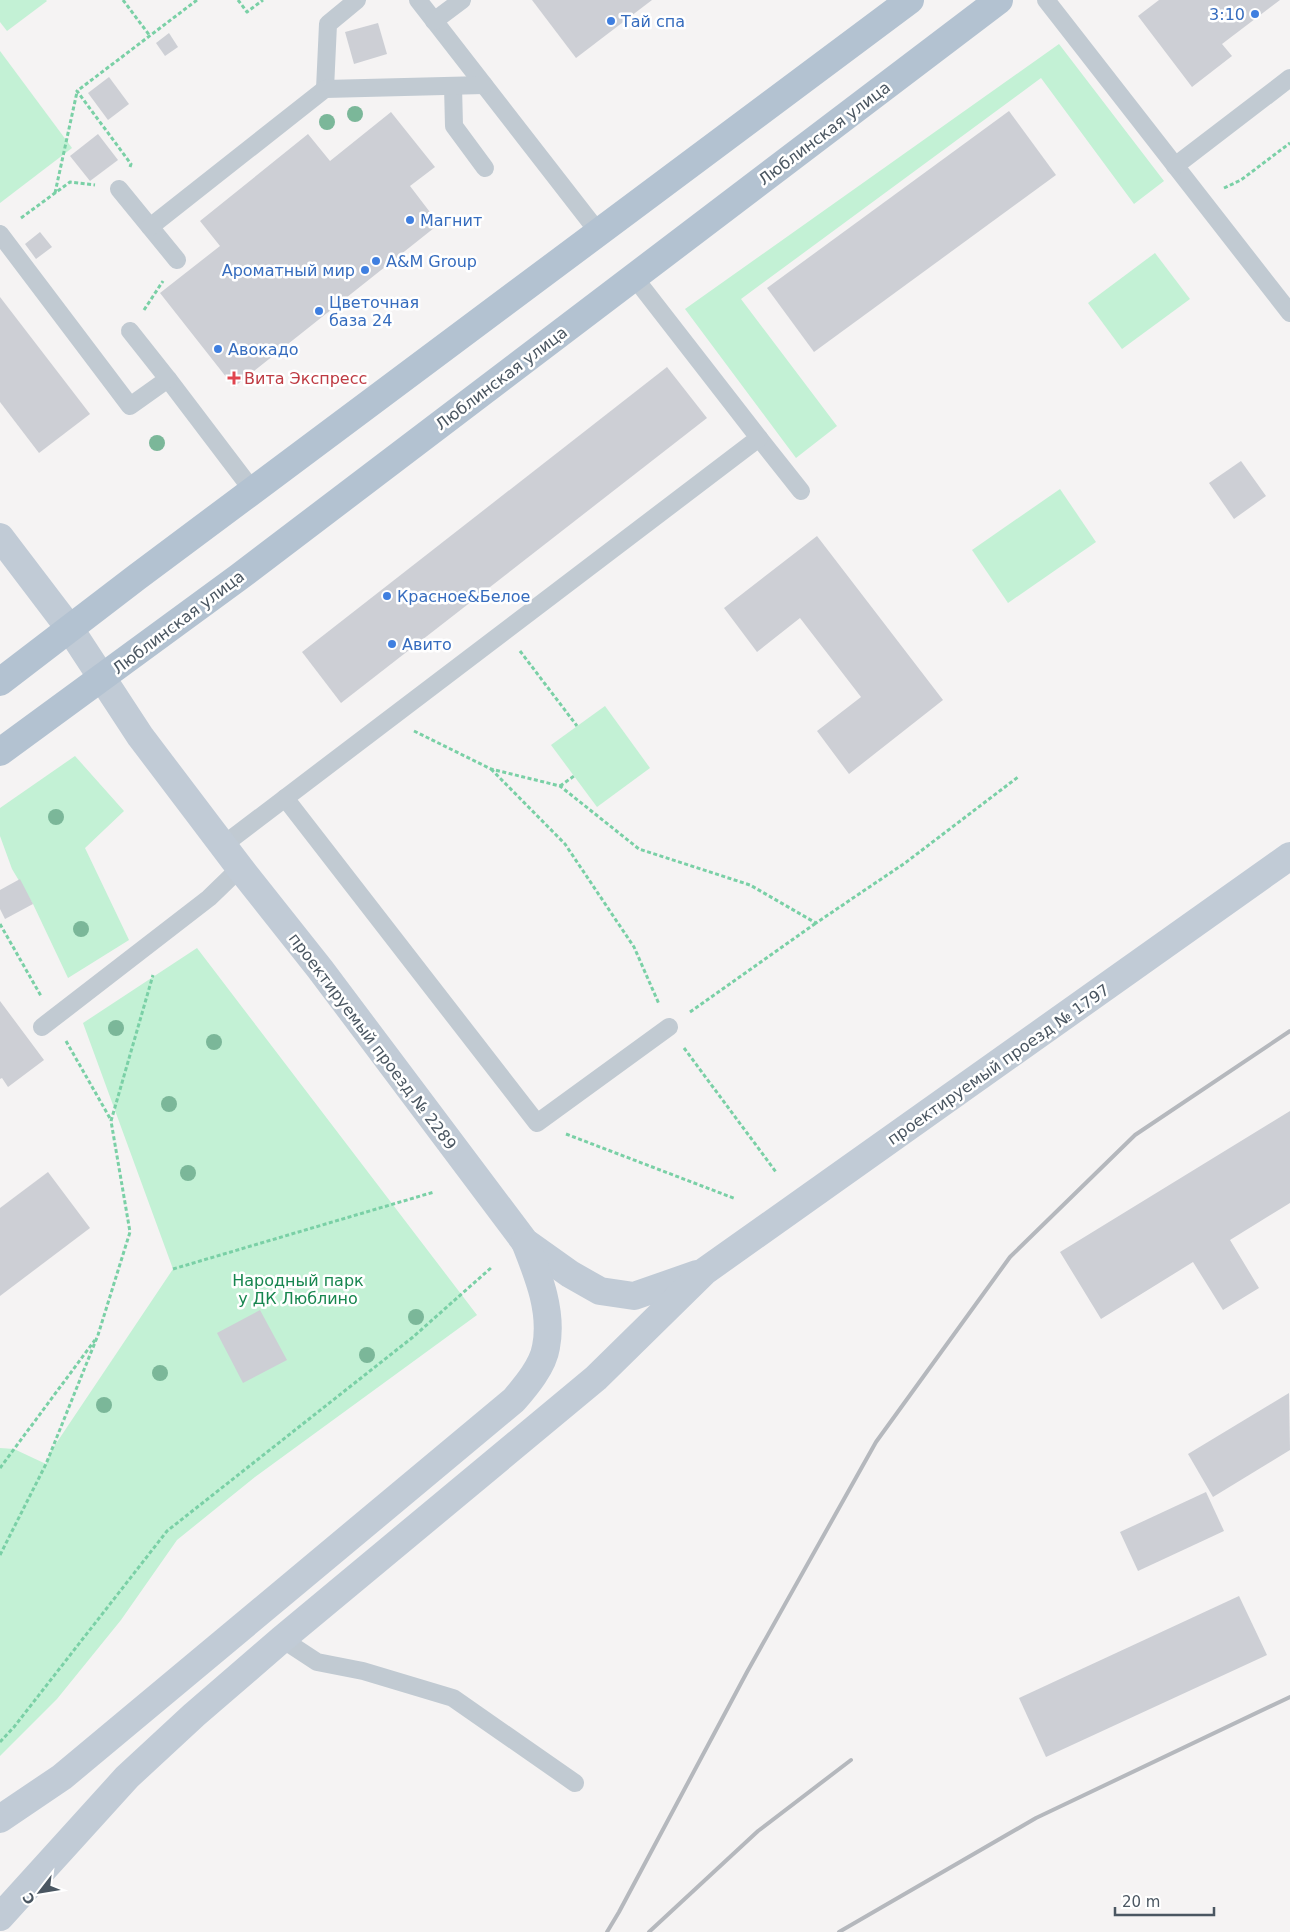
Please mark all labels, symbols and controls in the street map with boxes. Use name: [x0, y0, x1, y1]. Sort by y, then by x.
place label: 3:10: [1209, 5, 1245, 24]
marker: 3:10: [1249, 8, 1261, 20]
place label: Тай спа: [620, 12, 685, 31]
marker: Тай спа: [605, 15, 617, 27]
street label: Люблинская улица: [755, 78, 894, 189]
place label: Магнит: [420, 211, 482, 230]
marker: Магнит: [404, 214, 416, 226]
place label: A&M Group: [386, 252, 477, 271]
marker: A&M Group: [370, 255, 382, 267]
place label: Ароматный мир: [222, 261, 355, 280]
marker: Ароматный мир: [359, 264, 371, 276]
place label: Цветочная база 24: [329, 293, 419, 330]
marker: Цветочная база 24: [313, 305, 325, 317]
street label: Люблинская улица: [432, 323, 571, 434]
place label: Авокадо: [228, 340, 298, 359]
marker: Авокадо: [212, 343, 224, 355]
place label: Вита Экспресс: [244, 369, 367, 388]
marker: Вита Экспресс: [228, 372, 240, 384]
street label: Люблинская улица: [109, 567, 248, 678]
place label: Красное&Белое: [397, 587, 530, 606]
marker: Красное&Белое: [381, 590, 393, 602]
place label: Авито: [402, 635, 452, 654]
marker: Авито: [386, 638, 398, 650]
street label: проектируемый проезд № 2289: [285, 929, 460, 1153]
street label: проектируемый проезд № 1797: [884, 980, 1113, 1149]
park label: Народный парк у ДК Люблино: [232, 1271, 364, 1308]
north arrow: [15, 1867, 65, 1917]
scale bar: [1115, 1884, 1214, 1916]
text: С: [19, 1890, 38, 1907]
text: 20 m: [1122, 1893, 1160, 1911]

